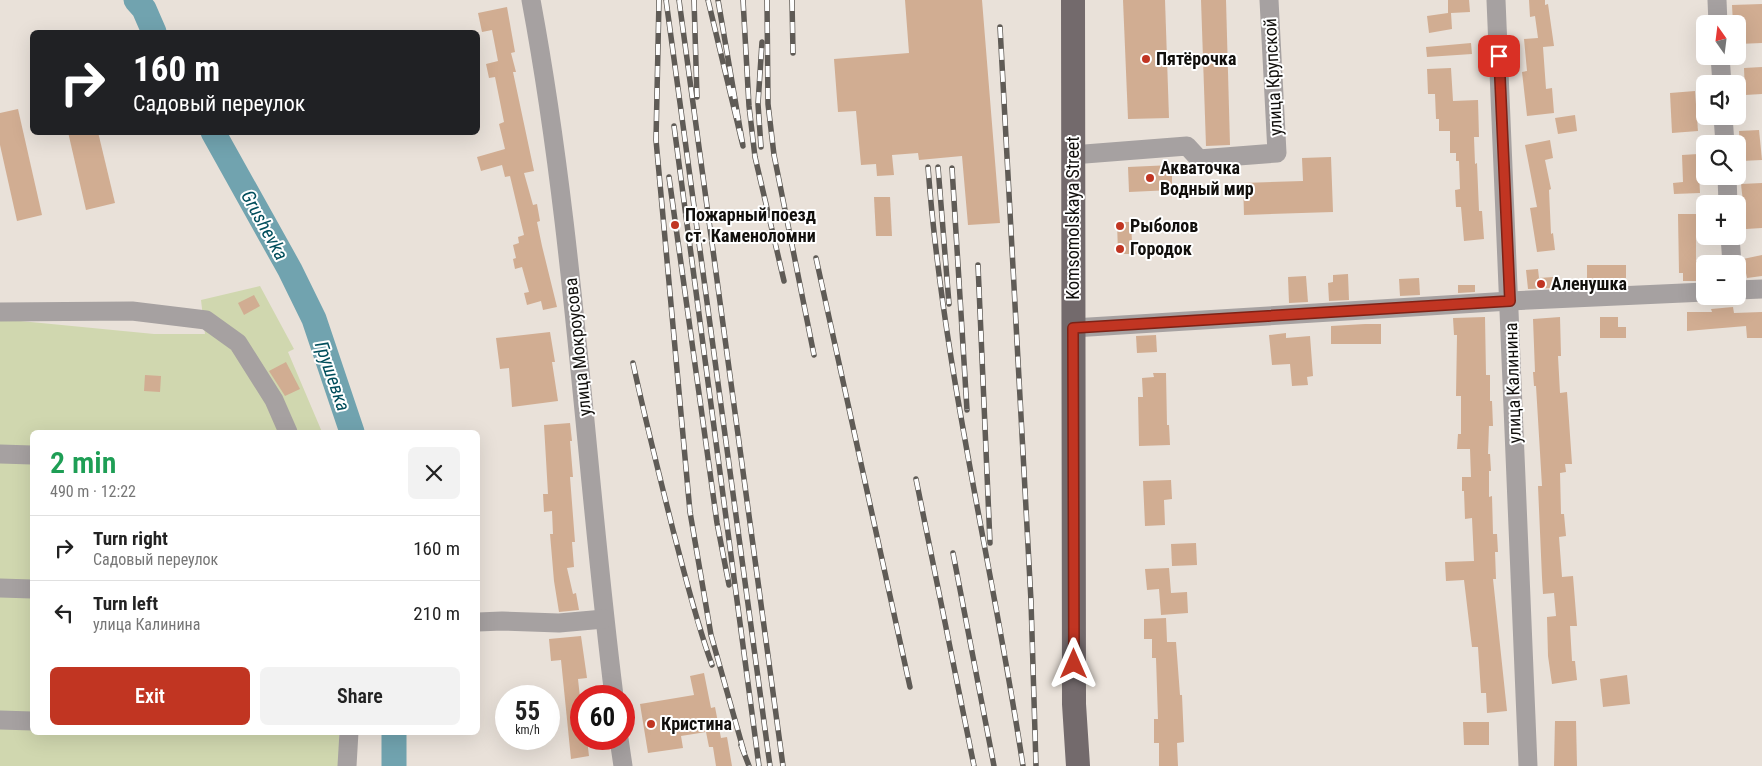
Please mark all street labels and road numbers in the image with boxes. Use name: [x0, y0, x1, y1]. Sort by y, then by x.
street label: улица Крупской: [1259, 18, 1286, 136]
street label: Komsomolskaya Street: [1062, 136, 1083, 300]
street label: улица Мокроусова: [560, 277, 595, 417]
street label: улица Калинина: [1500, 322, 1525, 444]

